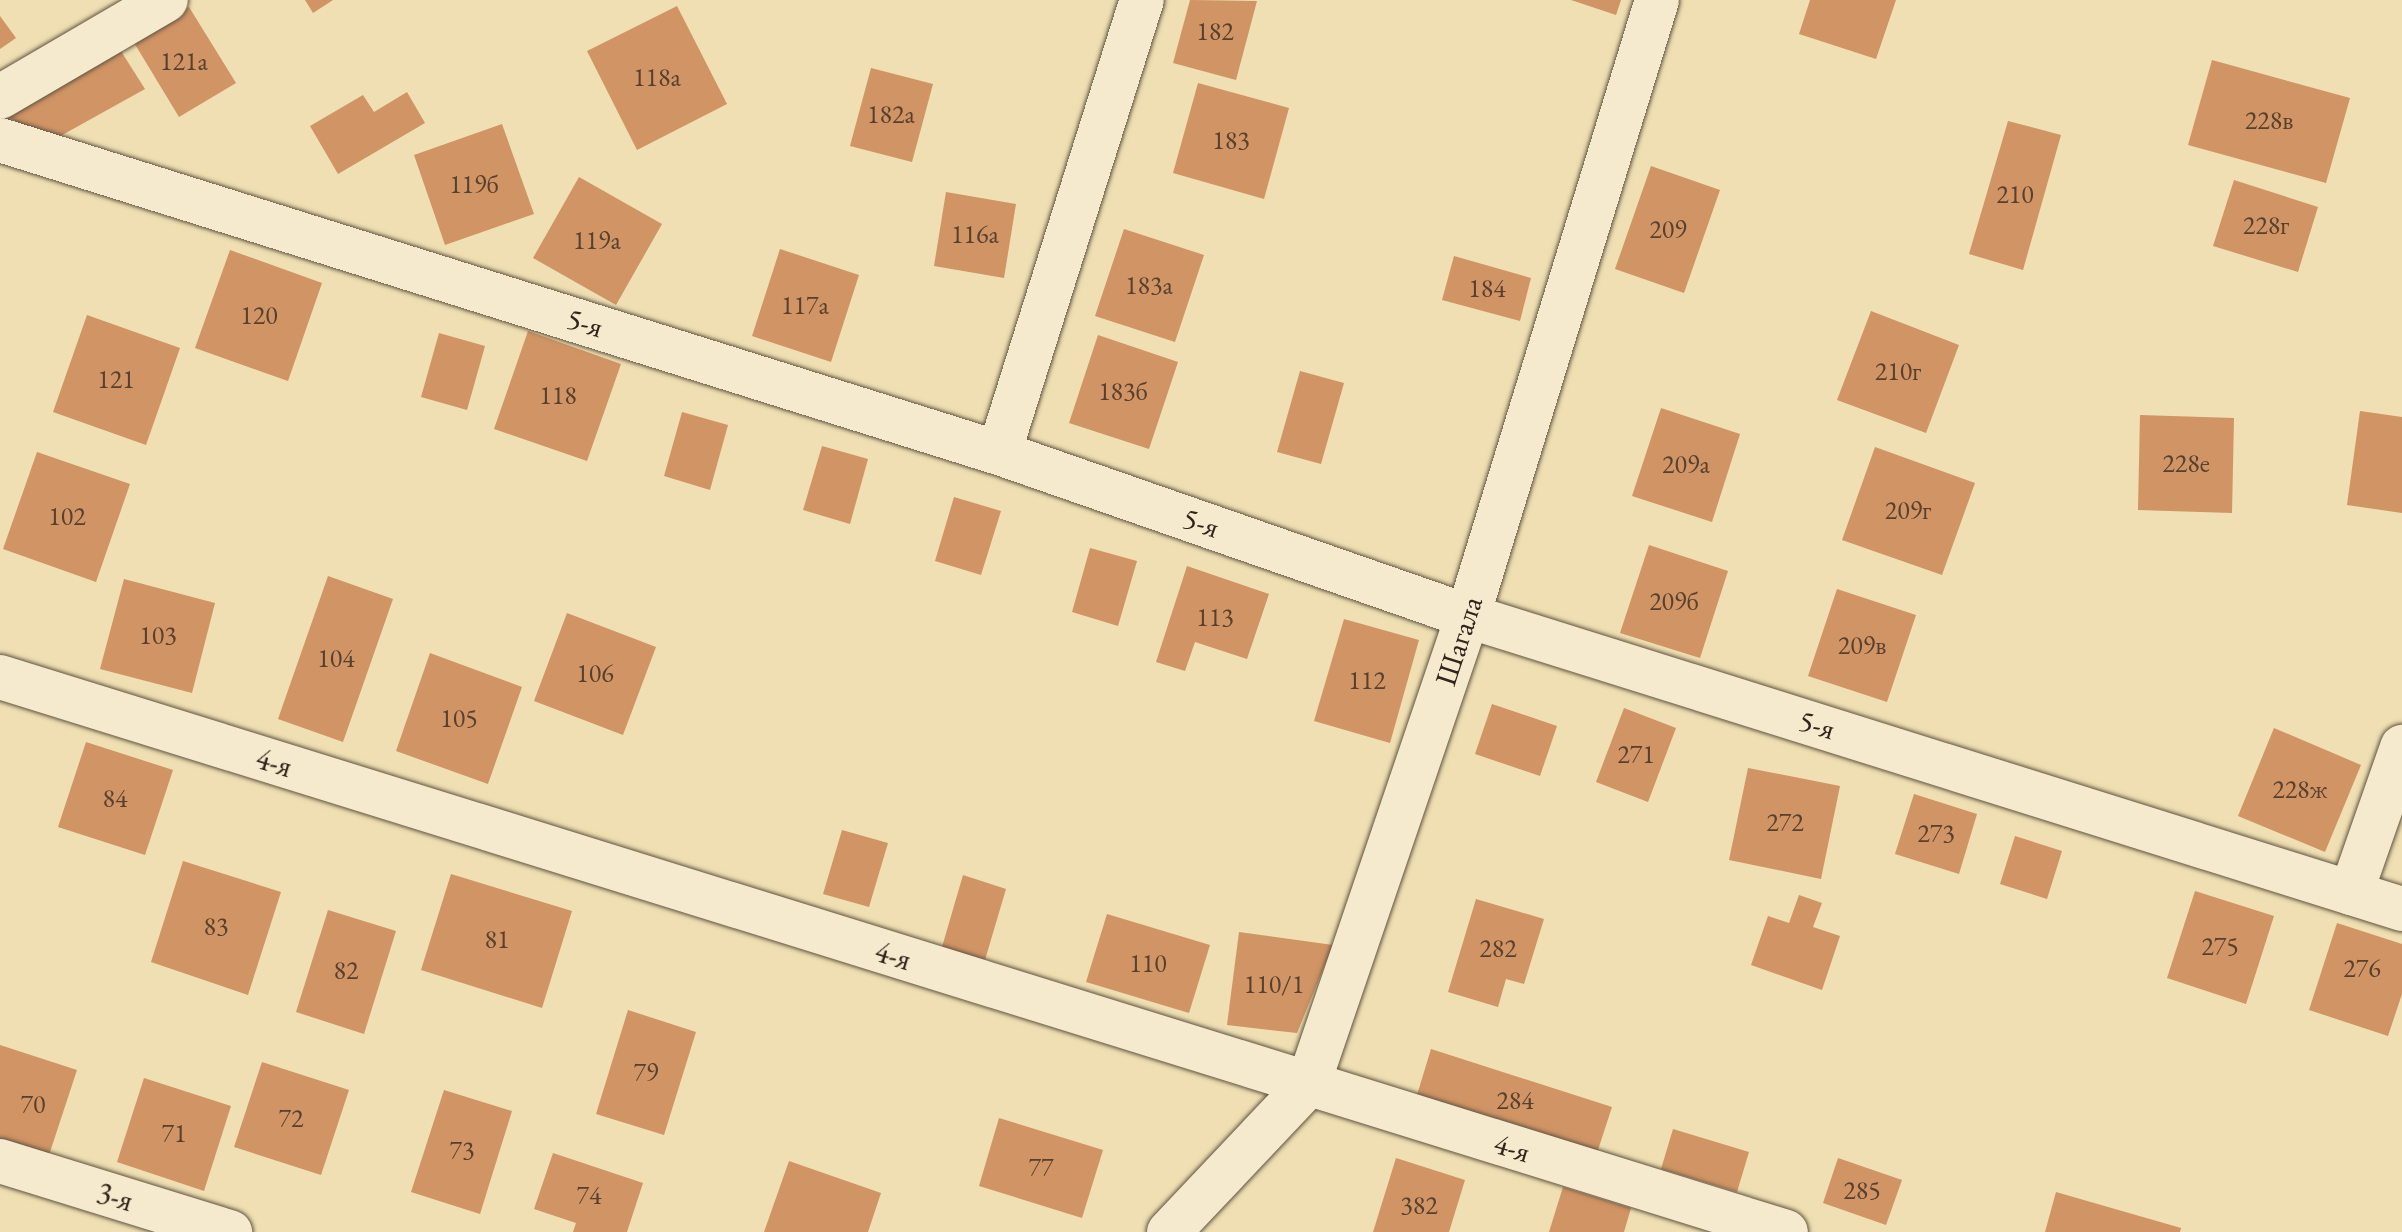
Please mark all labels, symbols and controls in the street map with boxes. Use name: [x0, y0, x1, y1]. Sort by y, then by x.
house number: 182: [1196, 16, 1234, 48]
house number: 121а: [160, 46, 208, 78]
house number: 118а: [633, 62, 681, 94]
house number: 182а: [867, 99, 915, 131]
house number: 228в: [2245, 105, 2293, 137]
house number: 183: [1212, 125, 1250, 157]
house number: 119б: [449, 169, 499, 201]
house number: 210: [1996, 179, 2034, 211]
house number: 228г: [2243, 210, 2289, 242]
house number: 209: [1649, 214, 1687, 246]
house number: 116а: [951, 219, 999, 251]
house number: 119а: [573, 225, 621, 257]
house number: 183а: [1125, 270, 1173, 302]
house number: 184: [1468, 273, 1506, 305]
house number: 117а: [781, 290, 829, 322]
house number: 120: [240, 300, 278, 332]
street label: 5-я: [563, 301, 607, 345]
house number: 210г: [1875, 356, 1921, 388]
house number: 121: [97, 364, 135, 396]
house number: 183б: [1098, 376, 1148, 408]
house number: 118: [539, 380, 577, 412]
house number: 228е: [2162, 448, 2210, 480]
house number: 209а: [1662, 449, 1710, 481]
house number: 209г: [1885, 495, 1931, 527]
street label: 5-я: [1178, 500, 1224, 546]
house number: 102: [48, 501, 86, 533]
house number: 209б: [1649, 586, 1699, 618]
street label: Шагала: [1428, 592, 1490, 690]
house number: 113: [1196, 602, 1234, 634]
house number: 103: [139, 620, 177, 652]
house number: 209в: [1838, 630, 1886, 662]
house number: 104: [317, 643, 355, 675]
house number: 106: [576, 658, 614, 690]
house number: 112: [1348, 665, 1386, 697]
house number: 105: [440, 703, 478, 735]
street label: 5-я: [1795, 703, 1839, 747]
house number: 271: [1617, 739, 1655, 771]
street label: 4-я: [252, 741, 296, 785]
house number: 228ж: [2272, 774, 2328, 806]
house number: 84: [103, 783, 127, 815]
house number: 272: [1766, 807, 1804, 839]
house number: 273: [1917, 818, 1955, 850]
house number: 83: [204, 911, 228, 943]
house number: 81: [485, 924, 509, 956]
house number: 275: [2201, 931, 2239, 963]
house number: 282: [1479, 933, 1517, 965]
street label: 4-я: [871, 934, 915, 978]
house number: 110: [1129, 948, 1167, 980]
house number: 276: [2343, 953, 2381, 985]
house number: 82: [334, 955, 358, 987]
house number: 110/1: [1244, 969, 1304, 1001]
house number: 79: [634, 1057, 658, 1089]
house number: 284: [1496, 1085, 1534, 1117]
house number: 70: [21, 1089, 45, 1121]
house number: 72: [279, 1103, 303, 1135]
house number: 71: [162, 1118, 186, 1150]
street label: 4-я: [1490, 1126, 1534, 1170]
house number: 73: [450, 1135, 474, 1167]
house number: 77: [1029, 1152, 1053, 1184]
street label: 3-я: [93, 1175, 137, 1219]
house number: 285: [1843, 1175, 1881, 1207]
house number: 74: [577, 1180, 601, 1212]
house number: 382: [1400, 1190, 1438, 1222]

